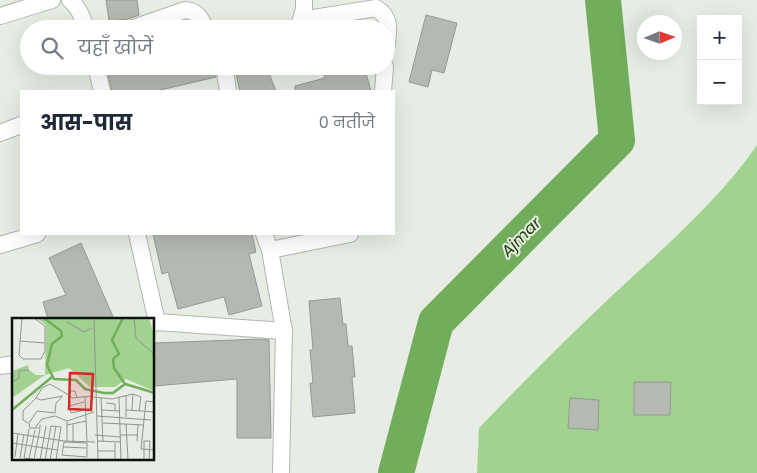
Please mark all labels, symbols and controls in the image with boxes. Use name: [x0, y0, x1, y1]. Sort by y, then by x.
north arrow: [637, 15, 682, 60]
map controls: [697, 15, 742, 105]
button: +: [697, 15, 742, 60]
search box: [20, 20, 395, 75]
icon: search: [38, 34, 66, 62]
text: यहाँ खोजें: [78, 34, 153, 61]
button: −: [697, 60, 742, 105]
text: आस-पास: [40, 108, 132, 137]
text: 0 नतीजे: [319, 111, 375, 134]
water label: Ajmar: [495, 211, 547, 263]
inset map: [12, 318, 155, 460]

